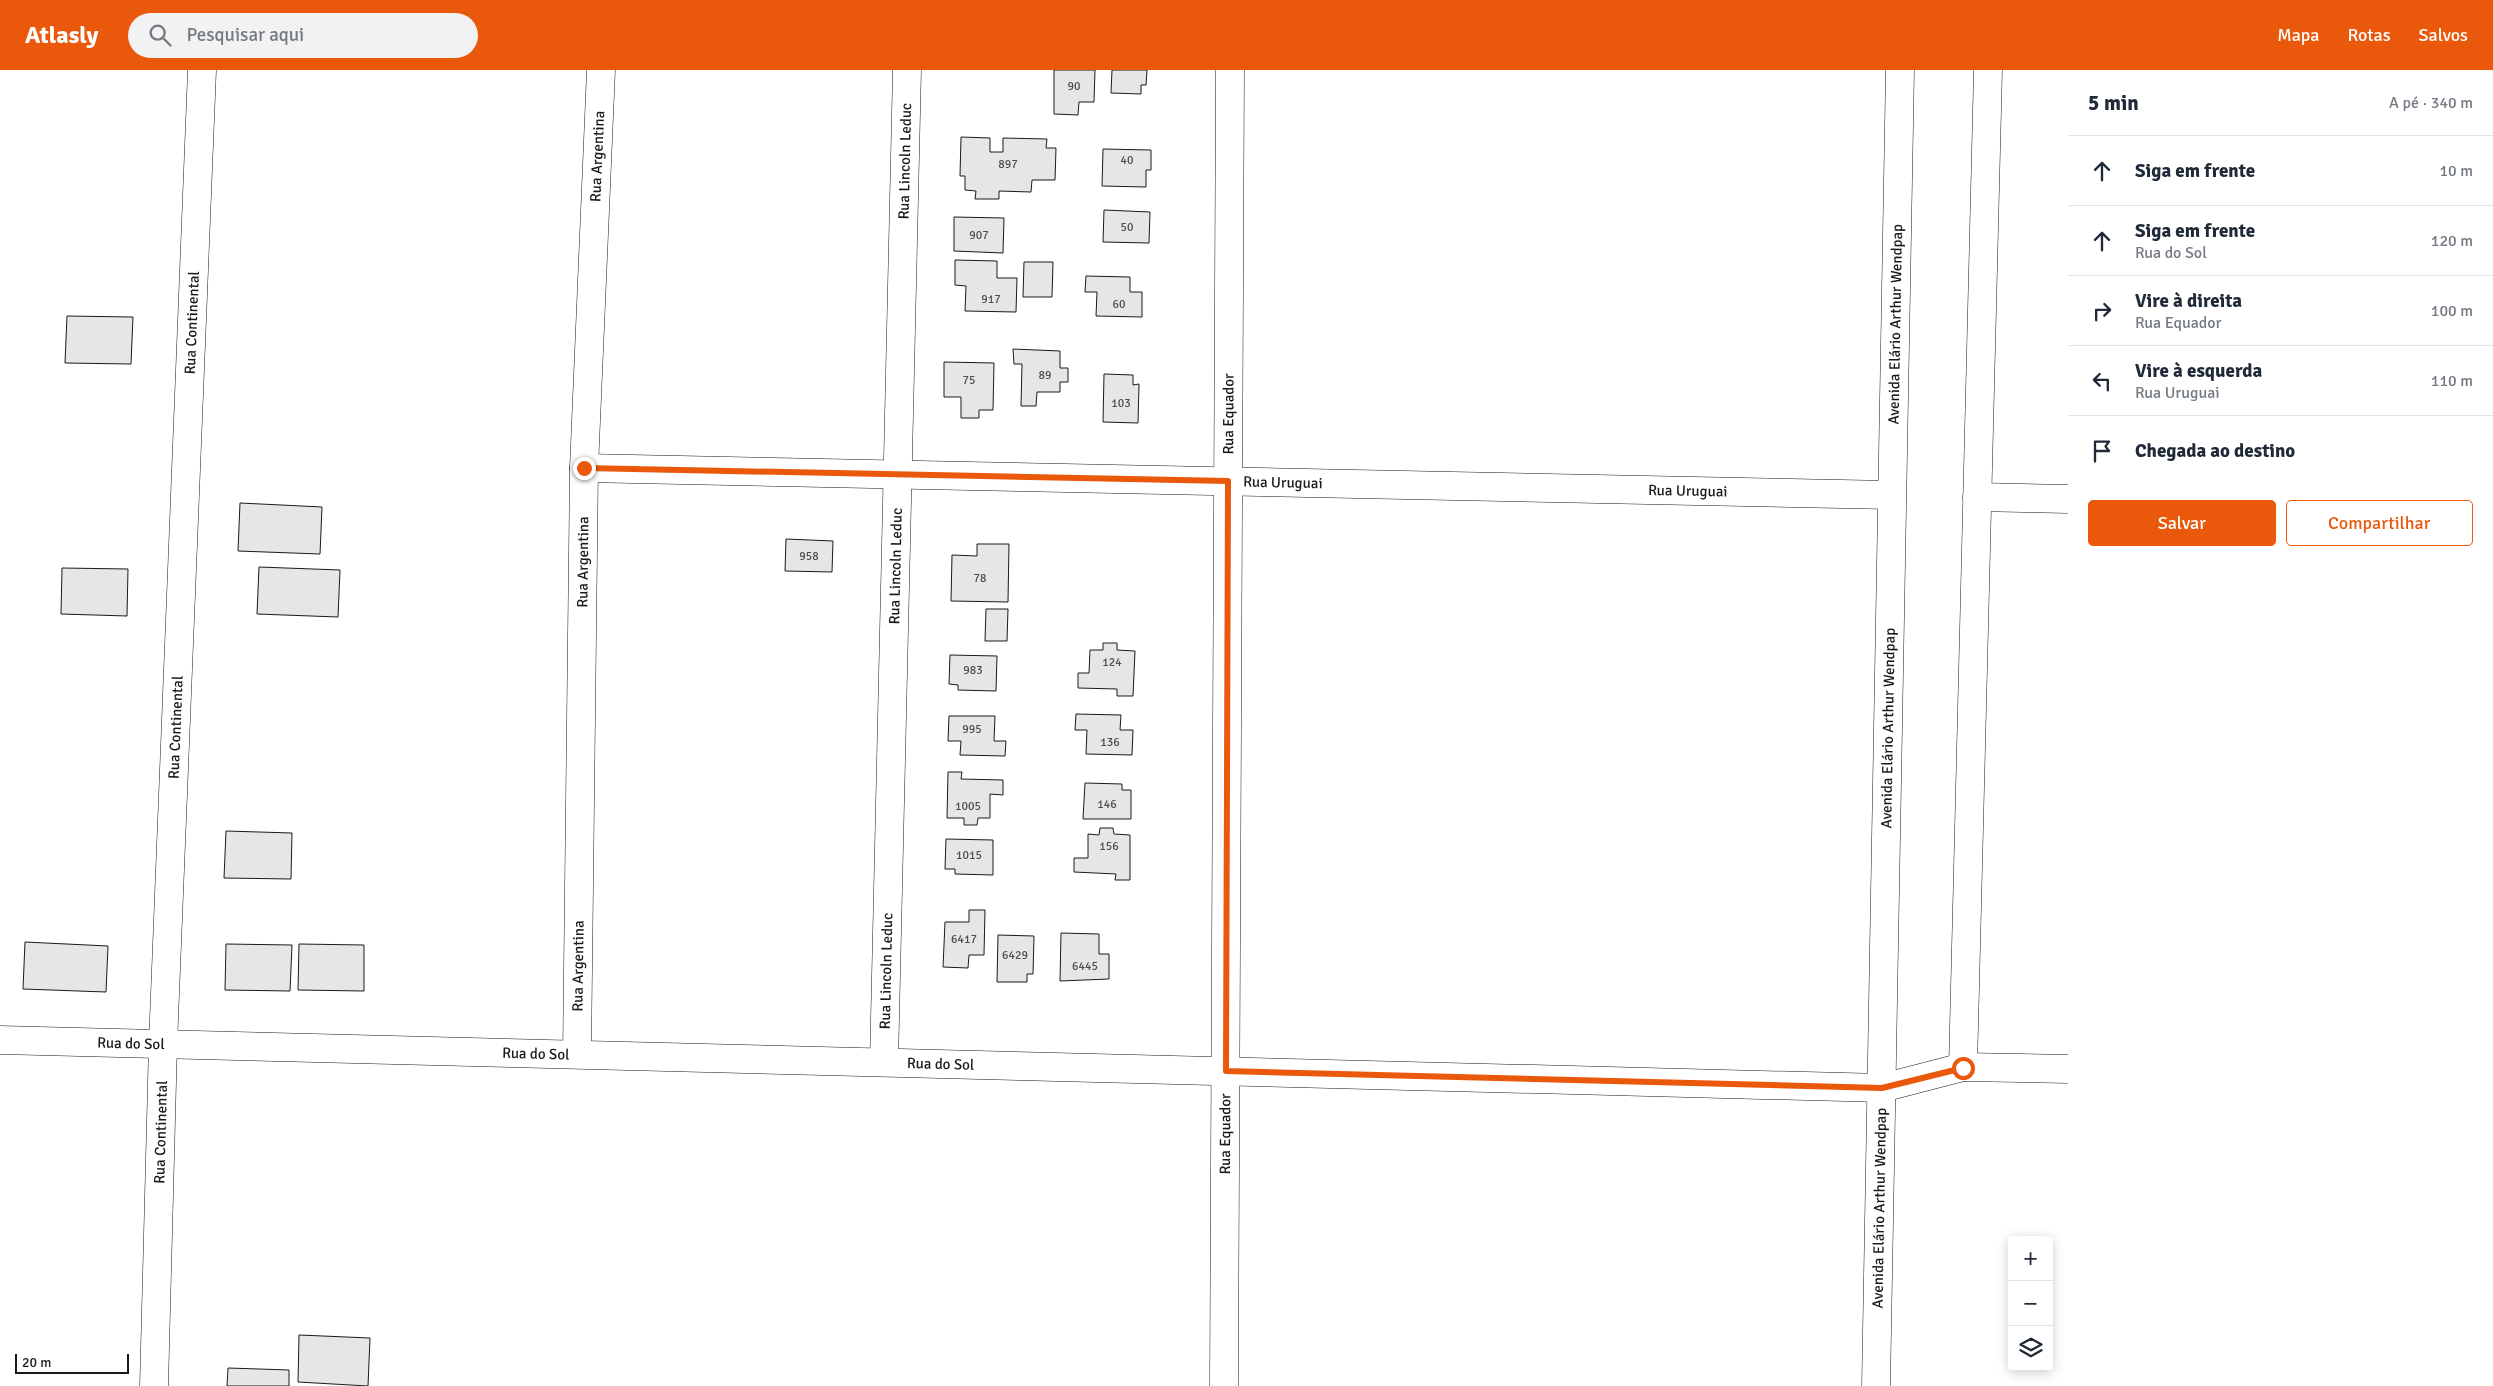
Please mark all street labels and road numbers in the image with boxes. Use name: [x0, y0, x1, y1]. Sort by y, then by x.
street label: Rua Lincoln Leduc: [895, 103, 915, 220]
street label: Rua Argentina: [586, 110, 608, 202]
street label: Avenida Elário Arthur Wendpap: [1885, 224, 1906, 425]
street label: Rua Continental: [181, 271, 203, 375]
street label: Rua Equador: [1219, 373, 1238, 455]
street label: Rua Uruguai: [1243, 473, 1323, 492]
street label: Rua Uruguai: [1648, 481, 1728, 501]
street label: Rua Lincoln Leduc: [885, 508, 906, 625]
street label: Rua Argentina: [573, 516, 592, 608]
street label: Avenida Elário Arthur Wendpap: [1877, 628, 1899, 829]
street label: Rua Continental: [165, 675, 187, 779]
street label: Rua Lincoln Leduc: [876, 913, 896, 1029]
street label: Rua Argentina: [569, 920, 588, 1012]
street label: Rua do Sol: [97, 1033, 165, 1053]
street label: Rua do Sol: [502, 1044, 570, 1064]
street label: Rua do Sol: [907, 1054, 975, 1074]
street label: Rua Continental: [150, 1080, 171, 1184]
street label: Rua Equador: [1216, 1093, 1234, 1175]
street label: Avenida Elário Arthur Wendpap: [1868, 1108, 1890, 1308]

